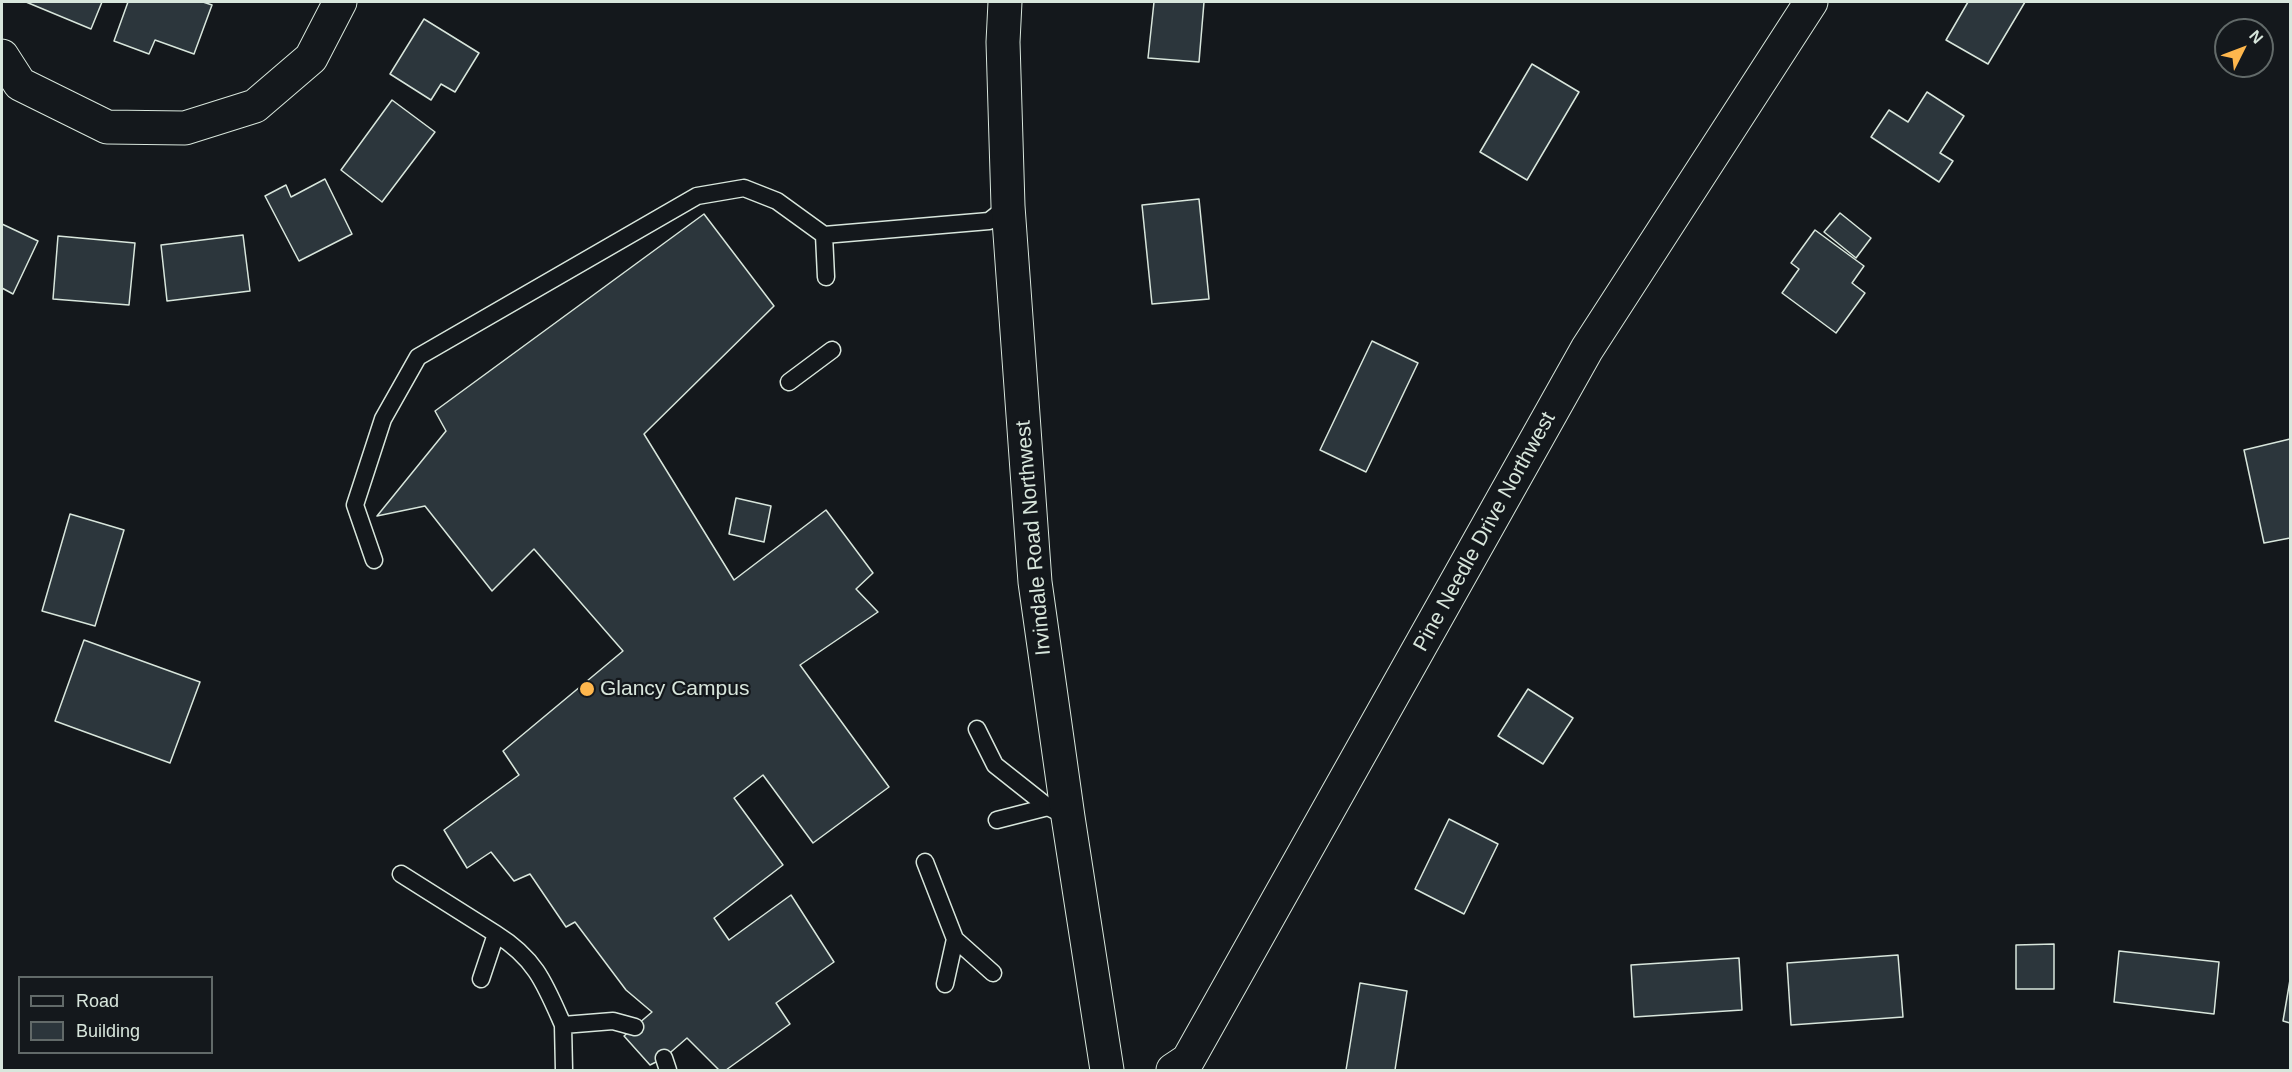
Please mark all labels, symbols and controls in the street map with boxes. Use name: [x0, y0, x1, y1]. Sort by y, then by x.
north arrow: [2214, 18, 2274, 78]
text: N: [2246, 27, 2266, 47]
street label: Pine Needle Drive Northwest: [1409, 408, 1561, 656]
street label: Irvindale Road Northwest: [1011, 419, 1057, 657]
place label: Glancy Campus: [600, 676, 749, 702]
marker: Glancy Campus: [578, 680, 596, 698]
legend: [18, 976, 213, 1054]
text: Road: [76, 991, 119, 1011]
text: Building: [76, 1021, 140, 1041]

